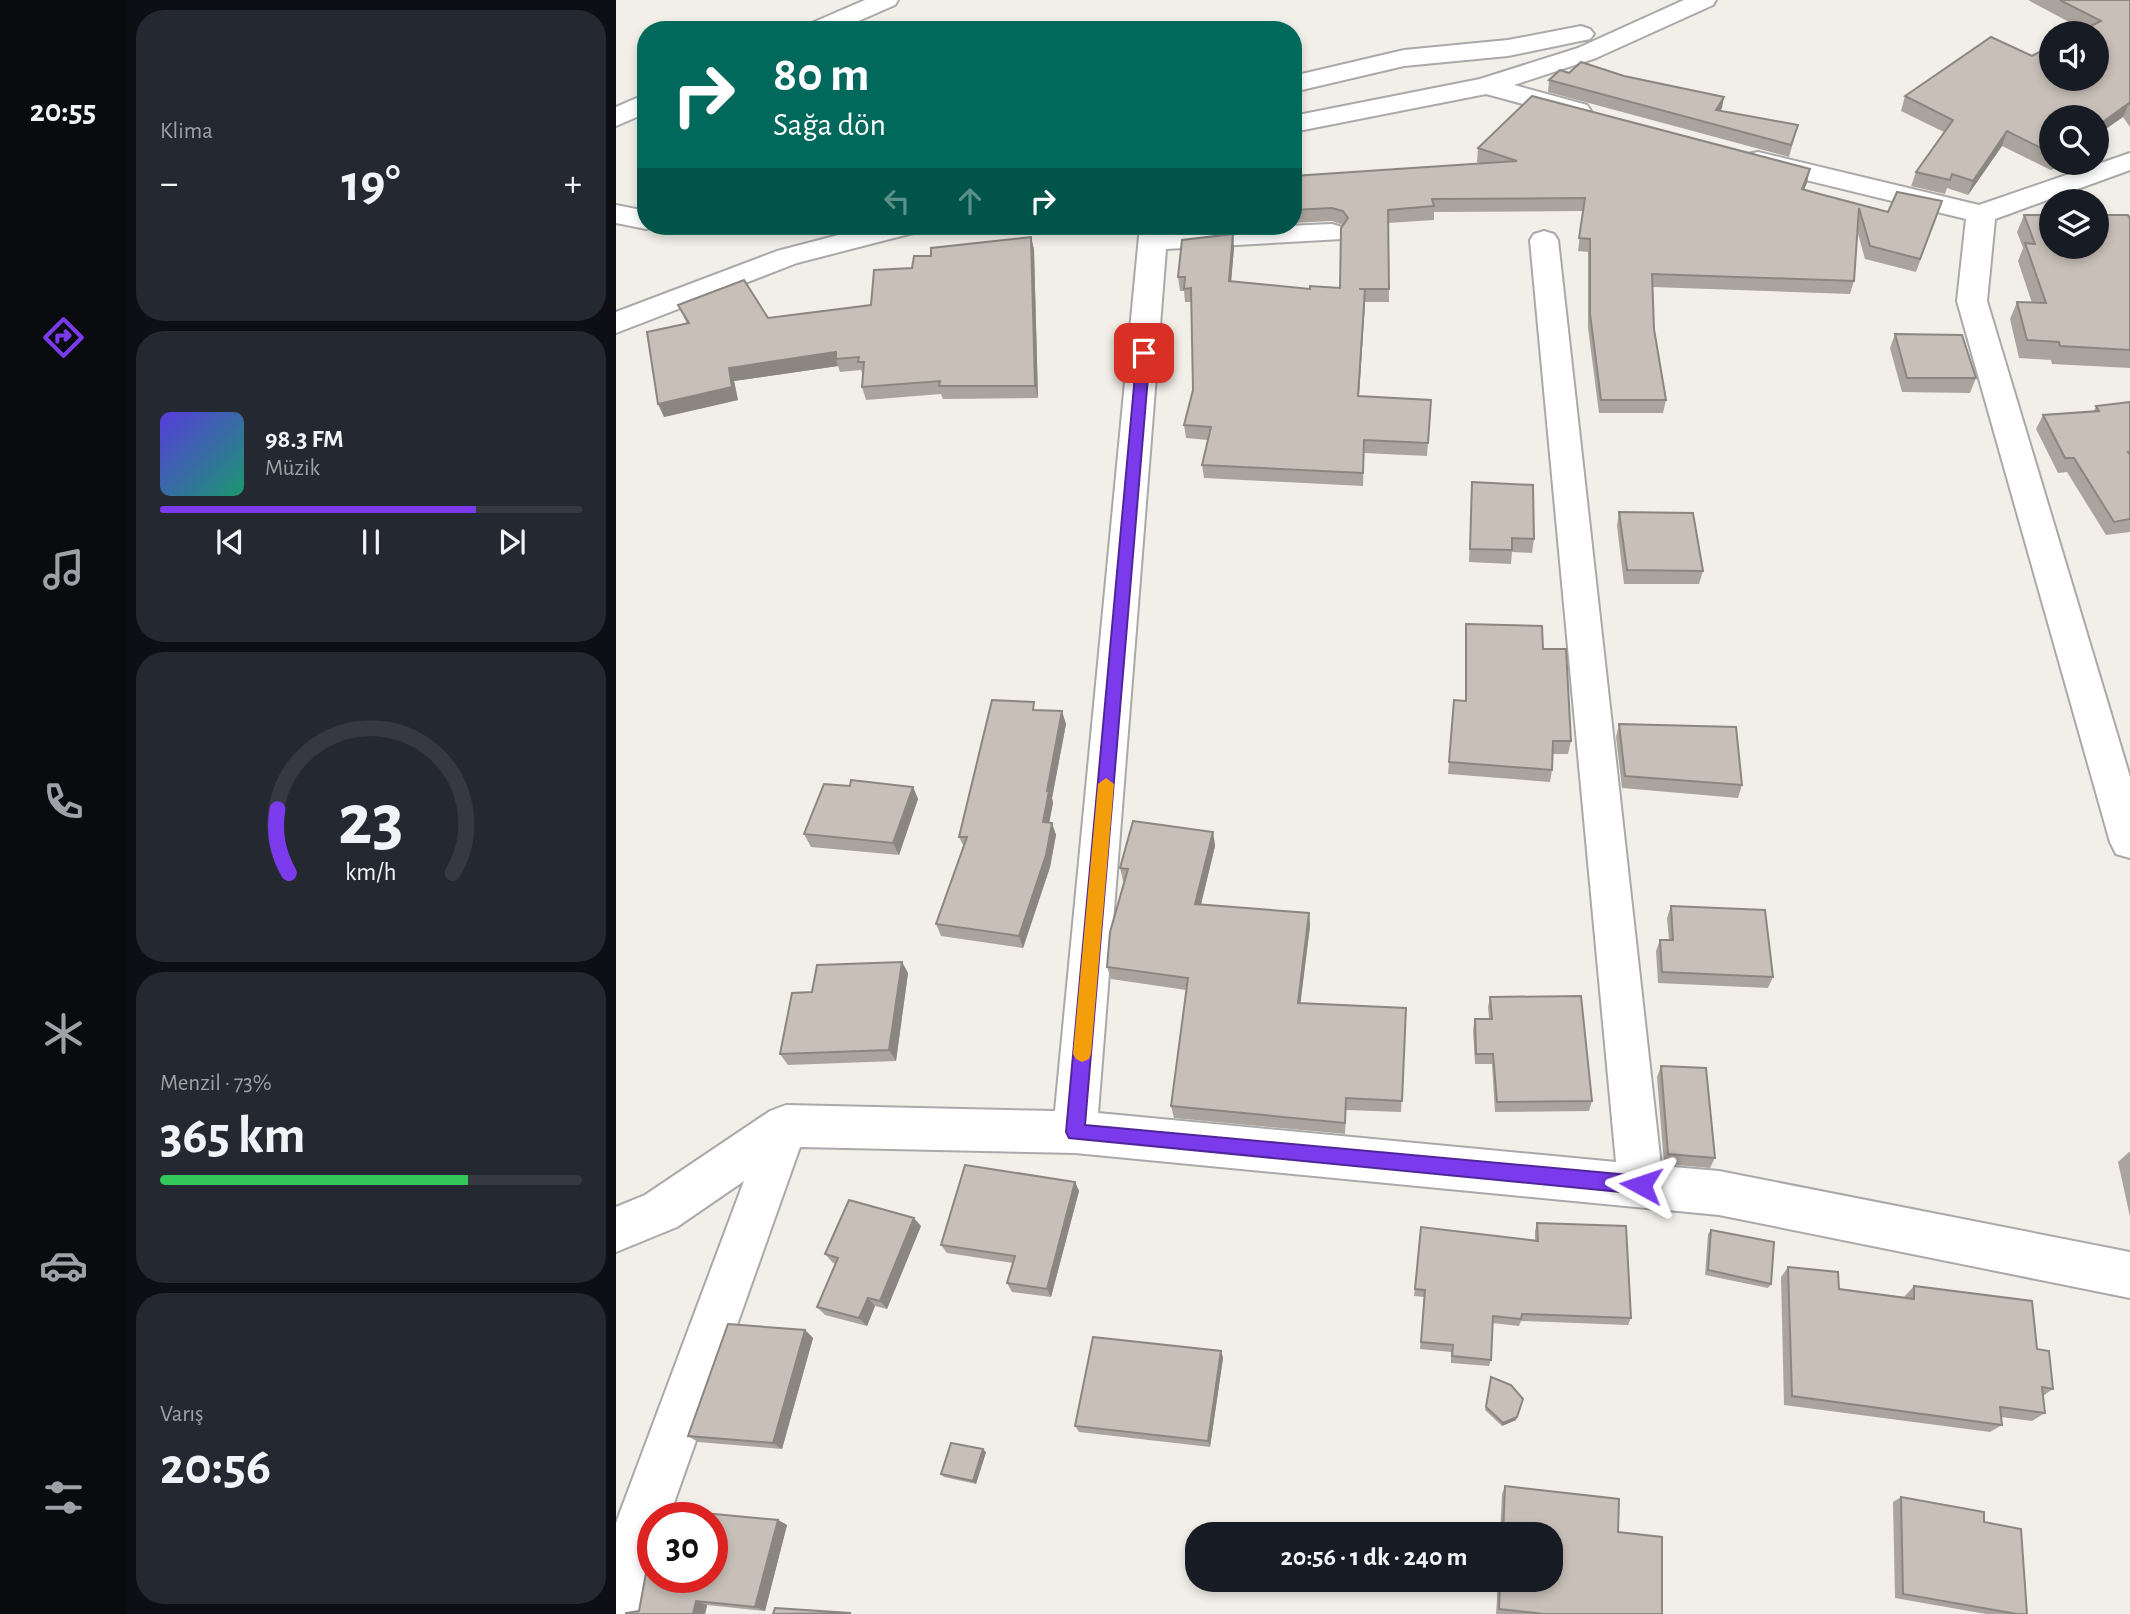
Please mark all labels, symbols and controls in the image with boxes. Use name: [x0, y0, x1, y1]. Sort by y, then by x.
map controls: [2039, 21, 2109, 259]
button: sound: [2039, 21, 2109, 91]
icon: right: [658, 49, 749, 140]
text: 80 m: [773, 51, 870, 100]
text: 20:55: [30, 95, 96, 127]
button: search: [2039, 105, 2109, 175]
text: Sağa dön: [773, 109, 886, 141]
text: Klima: [160, 120, 213, 143]
text: 19°: [341, 158, 401, 210]
text: −: [160, 165, 178, 203]
text: +: [564, 165, 582, 203]
icon: left: [878, 182, 916, 220]
icon: ahead: [951, 182, 989, 220]
icon: right: [1024, 182, 1062, 220]
button: layers: [2039, 189, 2109, 259]
icon: directions: [39, 313, 88, 362]
pin: [1114, 323, 1174, 383]
icon: arrive: [1125, 334, 1163, 372]
text: 98.3 FM: [265, 426, 344, 452]
text: Müzik: [265, 457, 320, 480]
icon: previous: [211, 523, 249, 561]
icon: pause: [352, 523, 390, 561]
icon: next: [493, 523, 531, 561]
icon: music: [39, 545, 88, 594]
icon: phone: [39, 777, 88, 826]
text: 23: [338, 785, 404, 858]
text: km/h: [345, 860, 397, 885]
icon: climate: [39, 1009, 88, 1058]
text: Menzil · 73%: [160, 1072, 272, 1095]
text: 365 km: [160, 1110, 306, 1162]
position arrow: [1604, 1148, 1678, 1222]
icon: car: [39, 1241, 88, 1290]
text: Varış: [160, 1403, 204, 1426]
text: 20:56: [160, 1441, 271, 1493]
icon: filters: [39, 1473, 88, 1522]
speed limit sign: 30: [637, 1502, 728, 1593]
text: 20:56 · 1 dk · 240 m: [1281, 1544, 1467, 1570]

